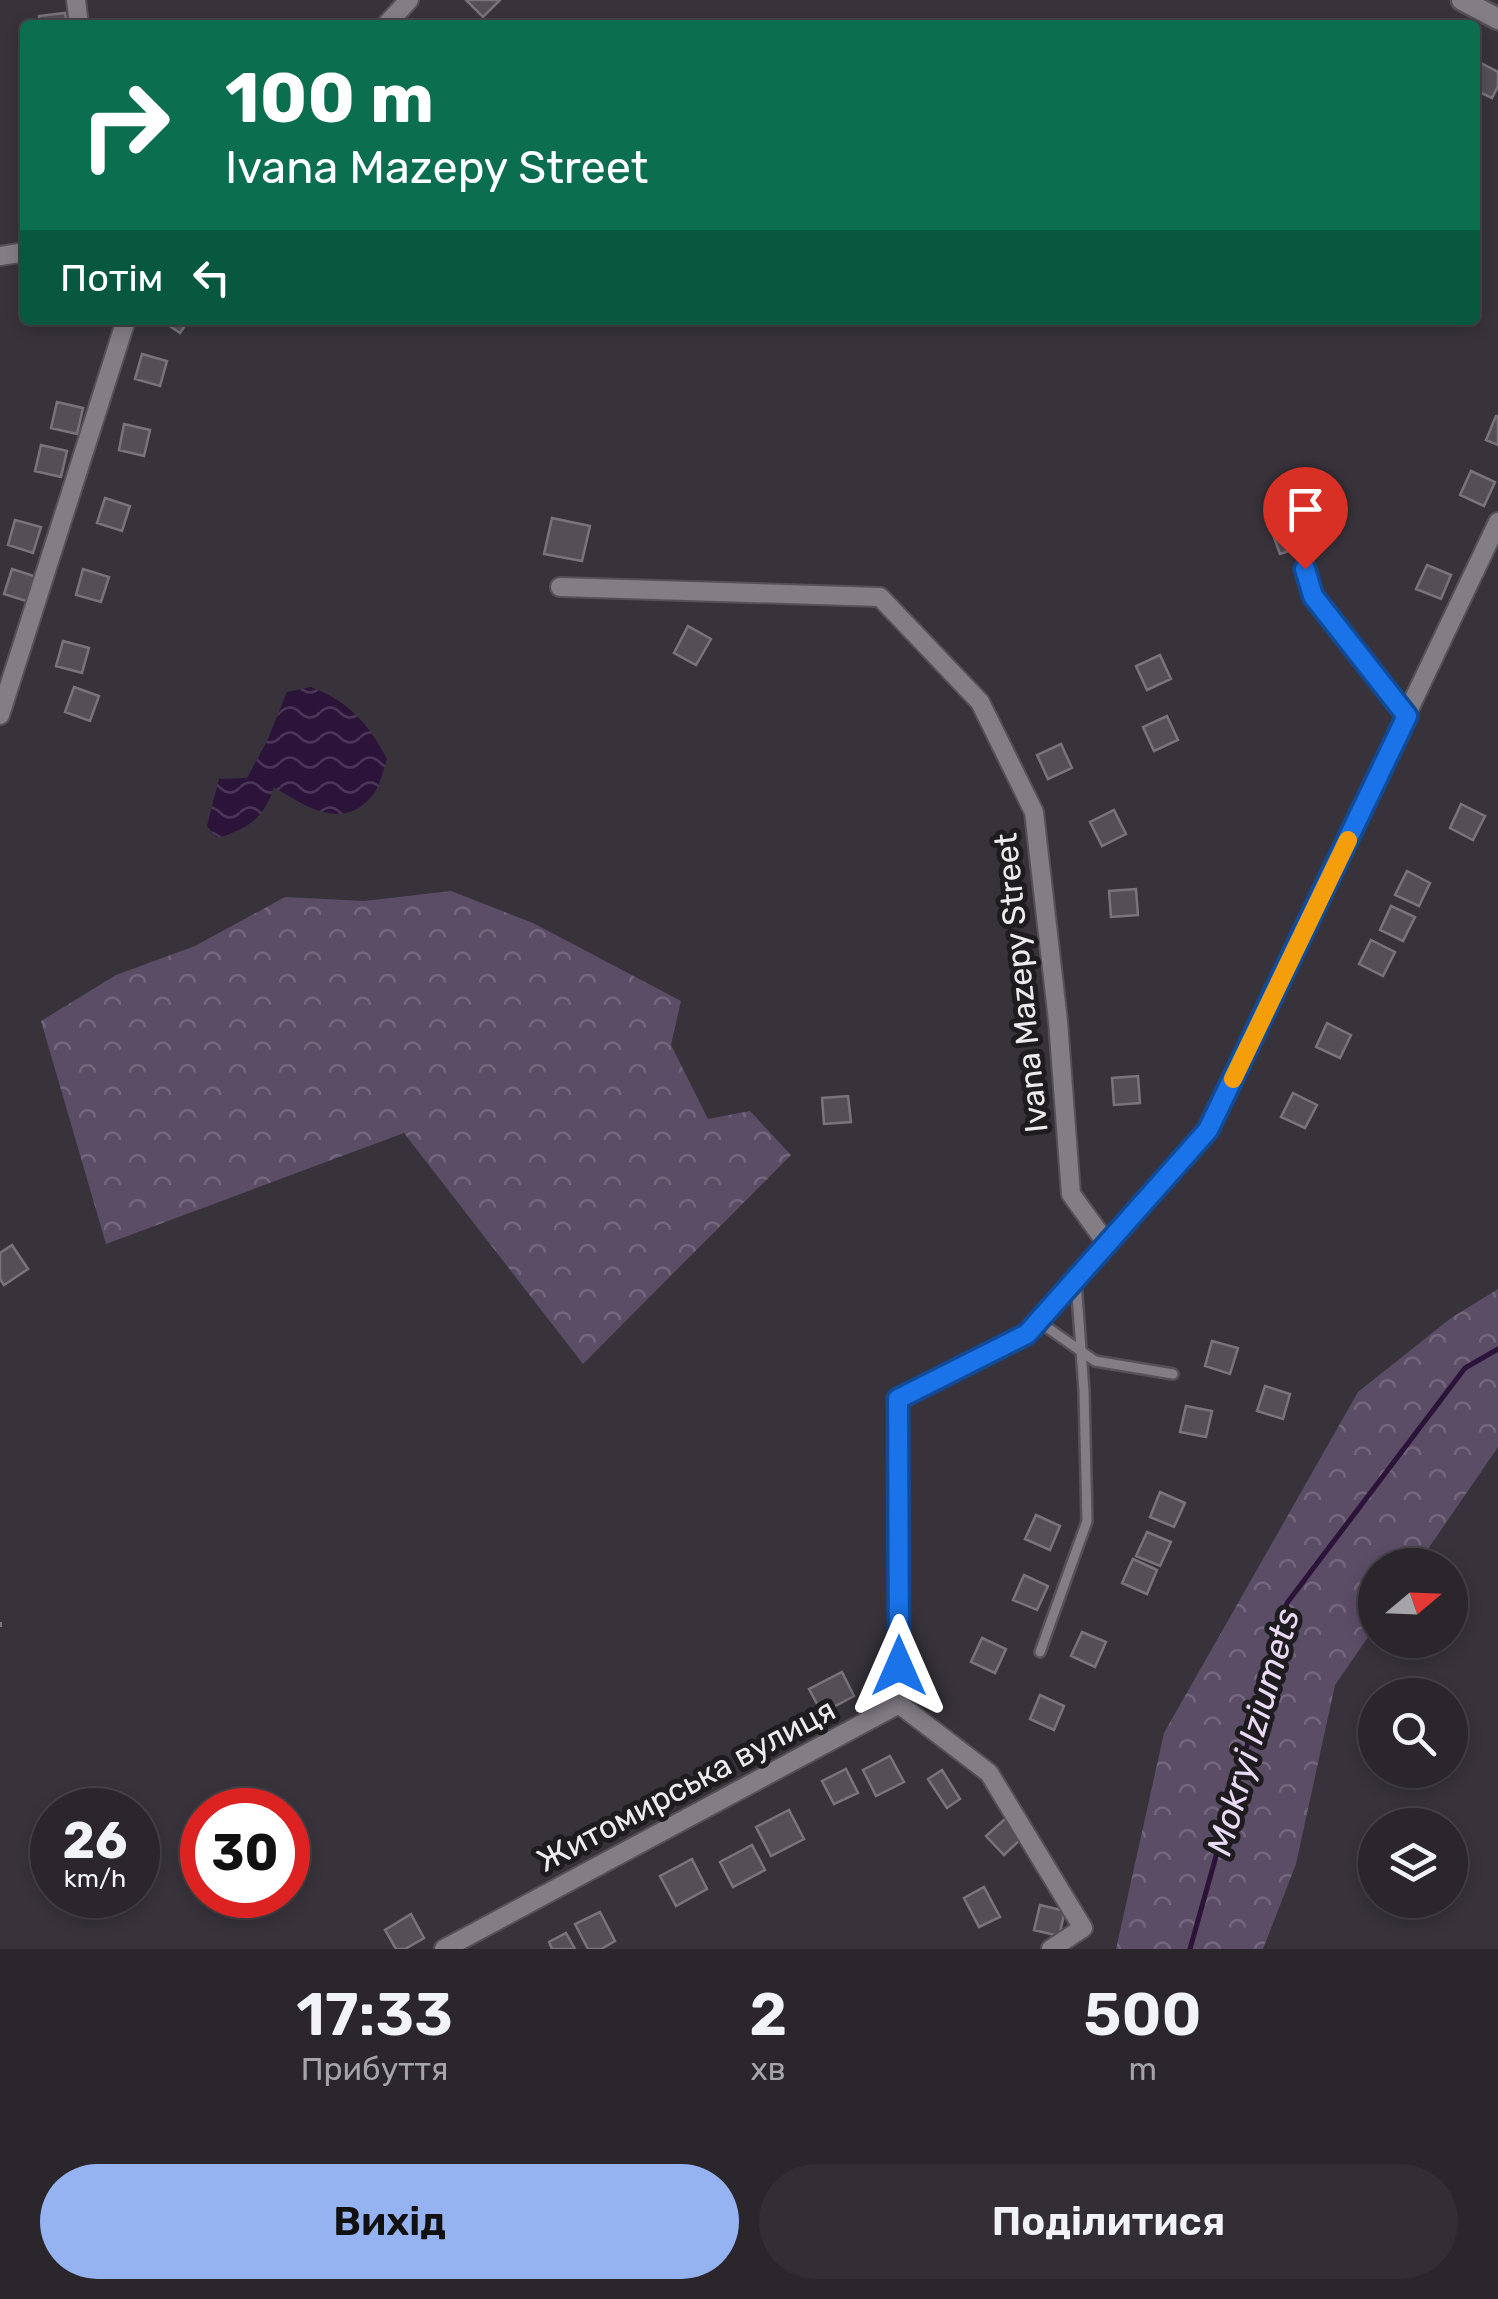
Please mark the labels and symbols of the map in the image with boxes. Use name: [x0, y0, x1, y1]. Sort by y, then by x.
pin: [1263, 467, 1348, 570]
street label: Ivana Mazepy Street: [986, 831, 1056, 1135]
north arrow: [1358, 1548, 1468, 1658]
water label: Mokryi Iziumets: [1198, 1604, 1308, 1860]
position arrow: [847, 1614, 951, 1718]
street label: Житомирська вулиця: [530, 1690, 842, 1880]
speed limit sign: 30: [180, 1788, 310, 1918]

